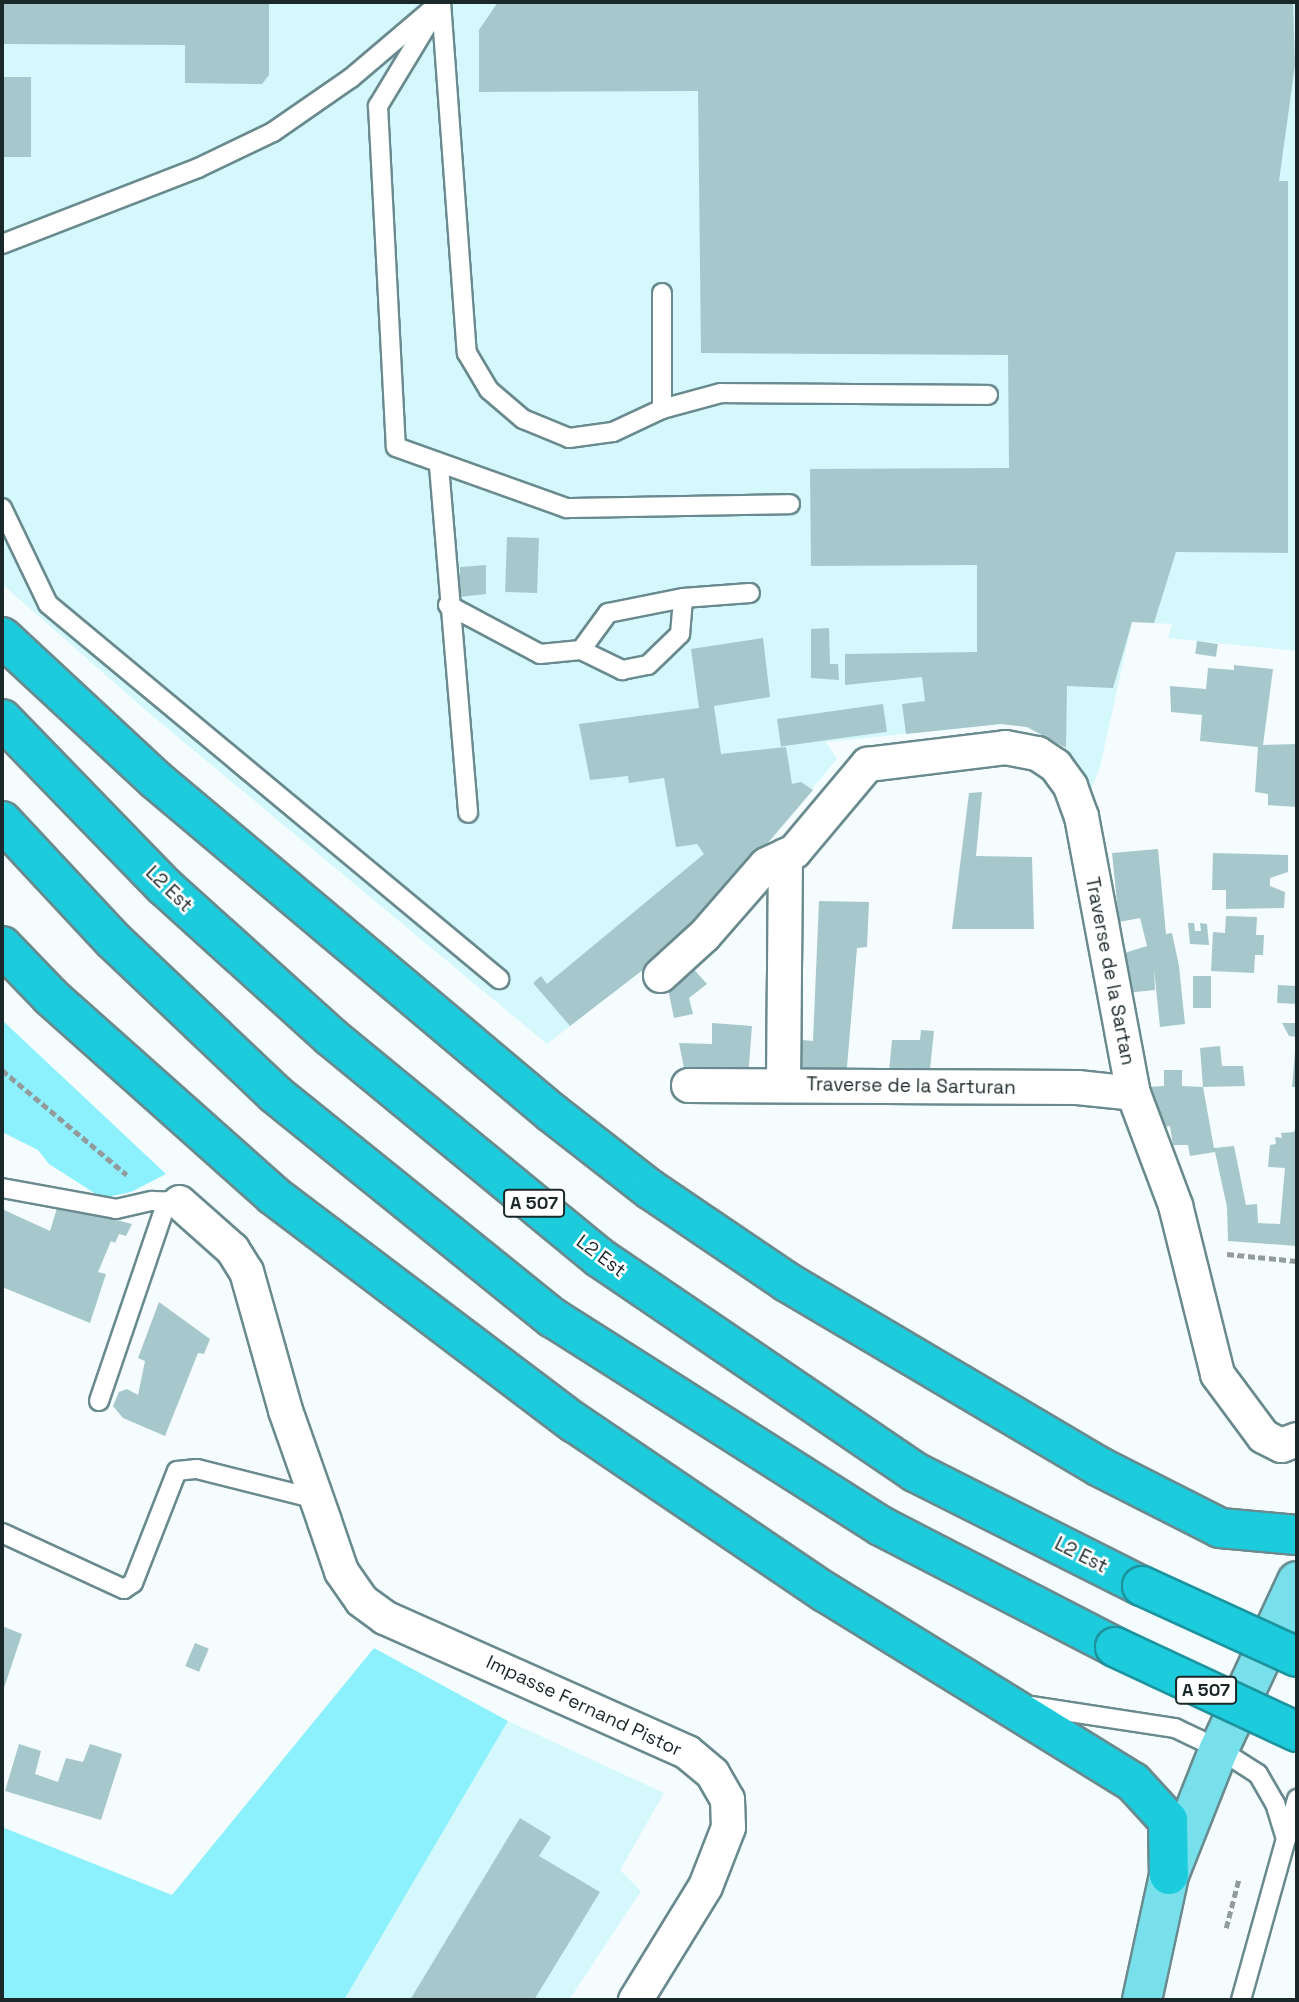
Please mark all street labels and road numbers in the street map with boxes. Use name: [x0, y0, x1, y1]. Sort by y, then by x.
street label: L2 Est: [141, 861, 197, 917]
street label: Traverse de la Sartan: [1081, 875, 1139, 1067]
street label: Traverse de la Sarturan: [806, 1073, 1016, 1099]
road number: A 507: [503, 1188, 566, 1218]
street label: L2 Est: [572, 1230, 630, 1282]
street label: L2 Est: [1051, 1532, 1111, 1578]
street label: Impasse Fernand Pistor: [483, 1651, 685, 1761]
road number: A 507: [1174, 1675, 1238, 1704]

